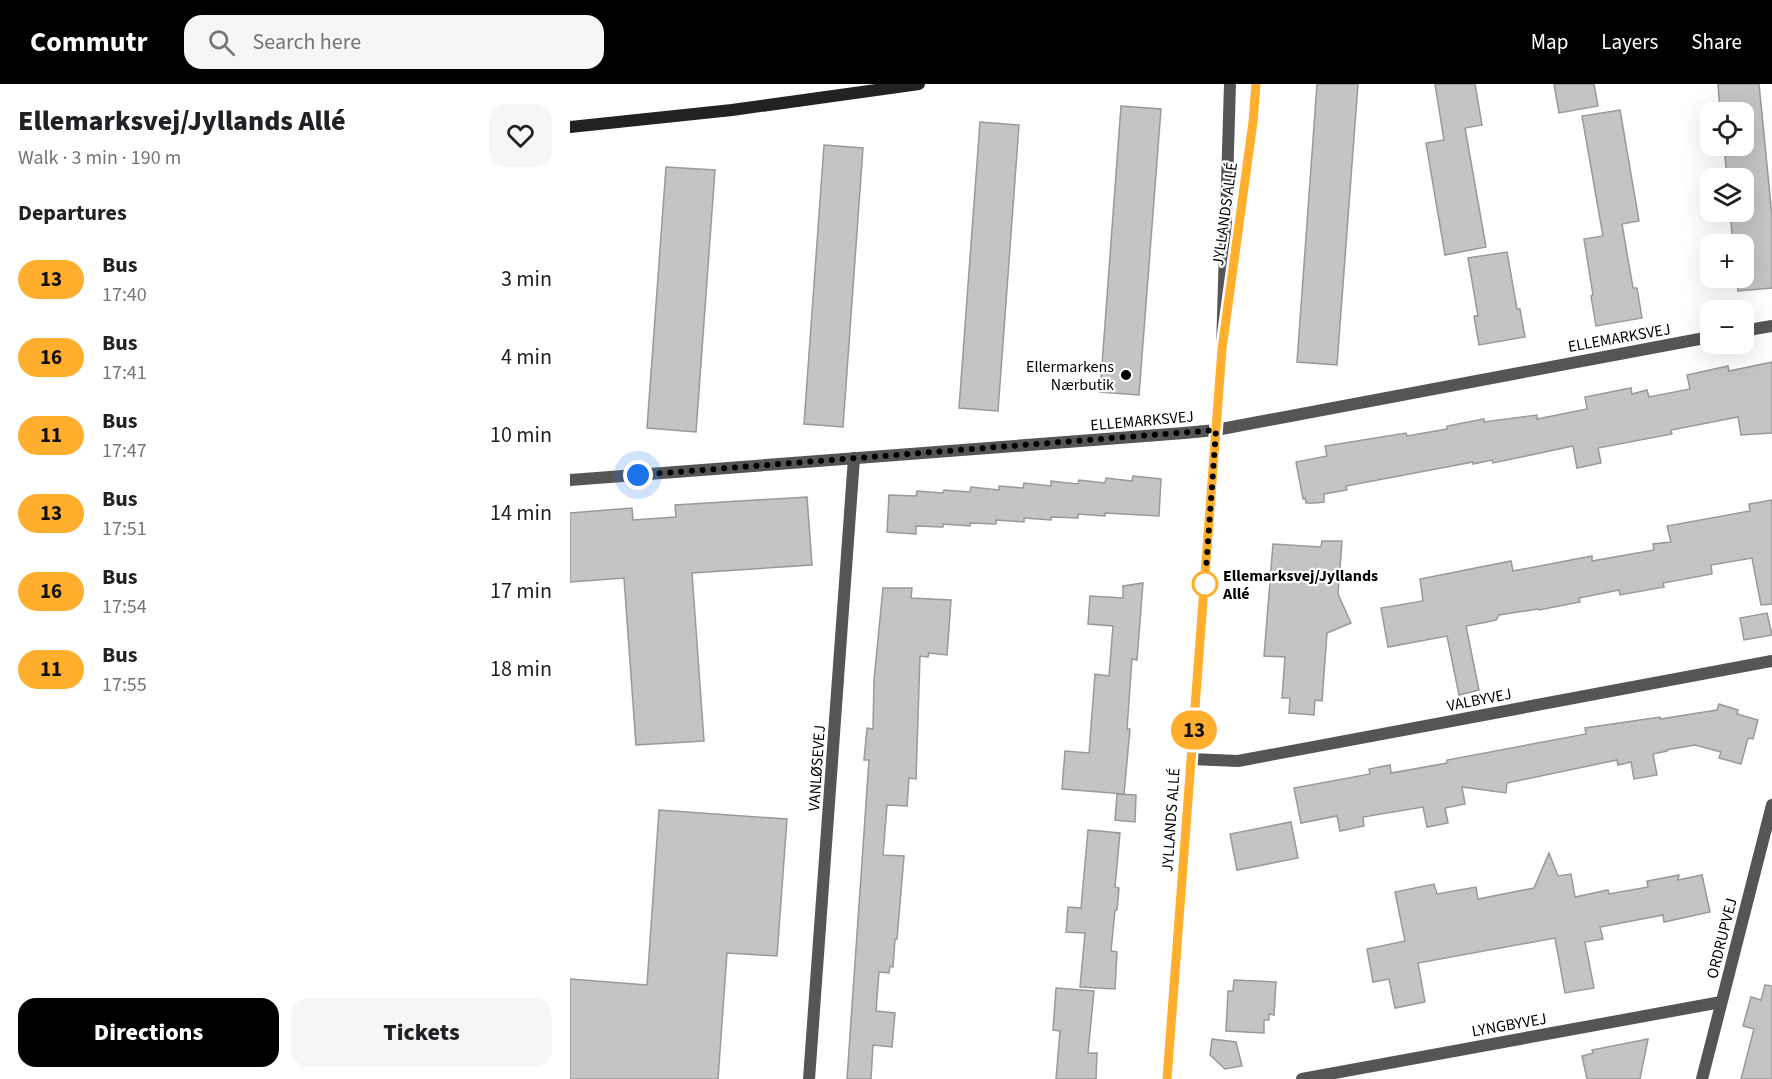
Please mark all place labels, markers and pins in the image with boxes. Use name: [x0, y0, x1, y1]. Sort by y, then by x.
place label: Ellermarkens Nærbutik: [1026, 356, 1114, 396]
marker: Ellermarkens Nærbutik: [1119, 368, 1133, 382]
place label: Ellemarksvej/Jyllands Allé: [1222, 565, 1378, 605]
marker: Ellemarksvej/Jyllands Allé: [1192, 571, 1218, 597]

